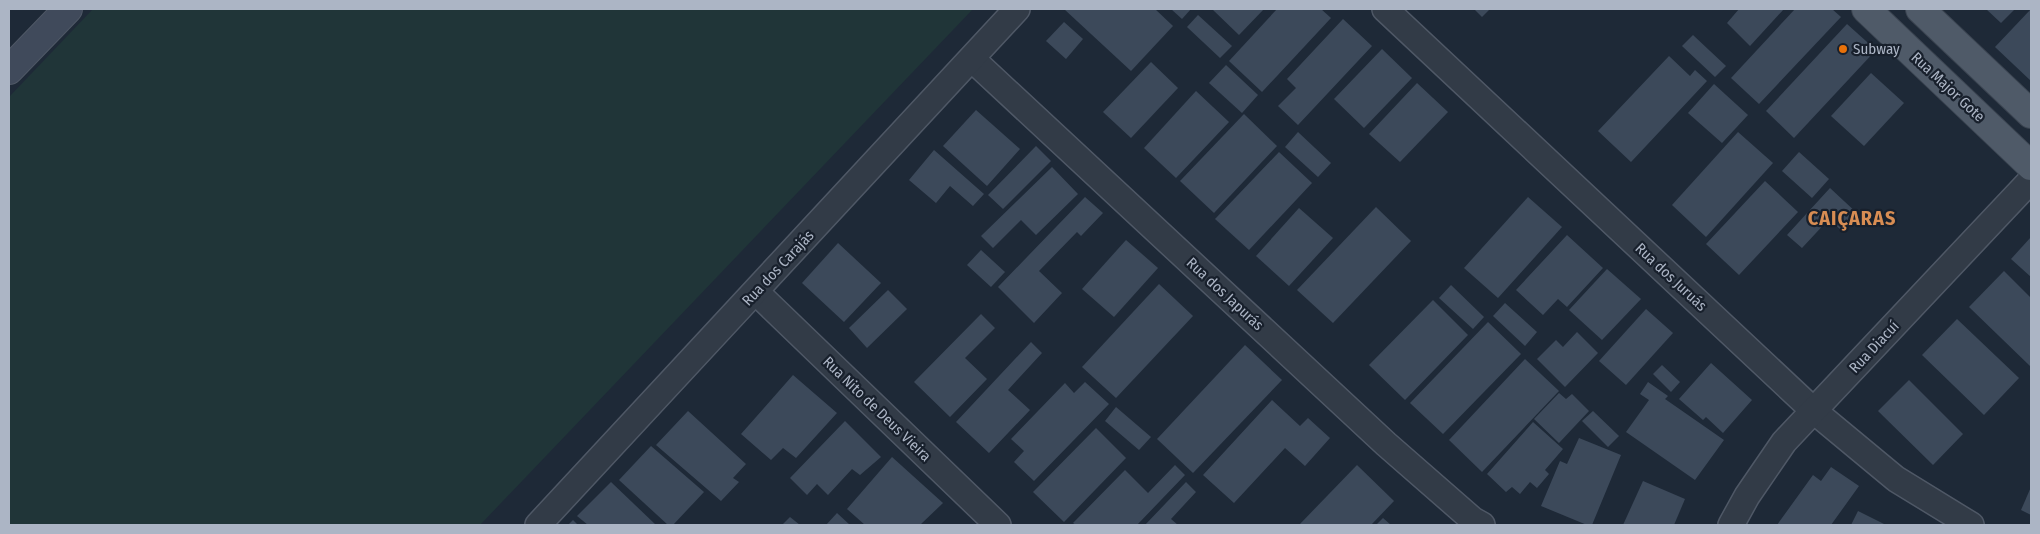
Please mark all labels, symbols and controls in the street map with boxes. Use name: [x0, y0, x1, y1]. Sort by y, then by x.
place label: Subway: [1853, 40, 1900, 58]
marker: Subway: [1837, 43, 1849, 55]
street label: Rua Major Gote: [1908, 48, 1988, 126]
district label: CAIÇARAS: [1808, 206, 1896, 231]
street label: Rua dos Carajás: [738, 226, 818, 310]
street label: Rua dos Juruás: [1631, 239, 1711, 315]
street label: Rua dos Japurás: [1183, 254, 1267, 334]
street label: Rua Diacuí: [1845, 317, 1903, 377]
street label: Rua Nito de Deus Vieira: [819, 353, 935, 465]

